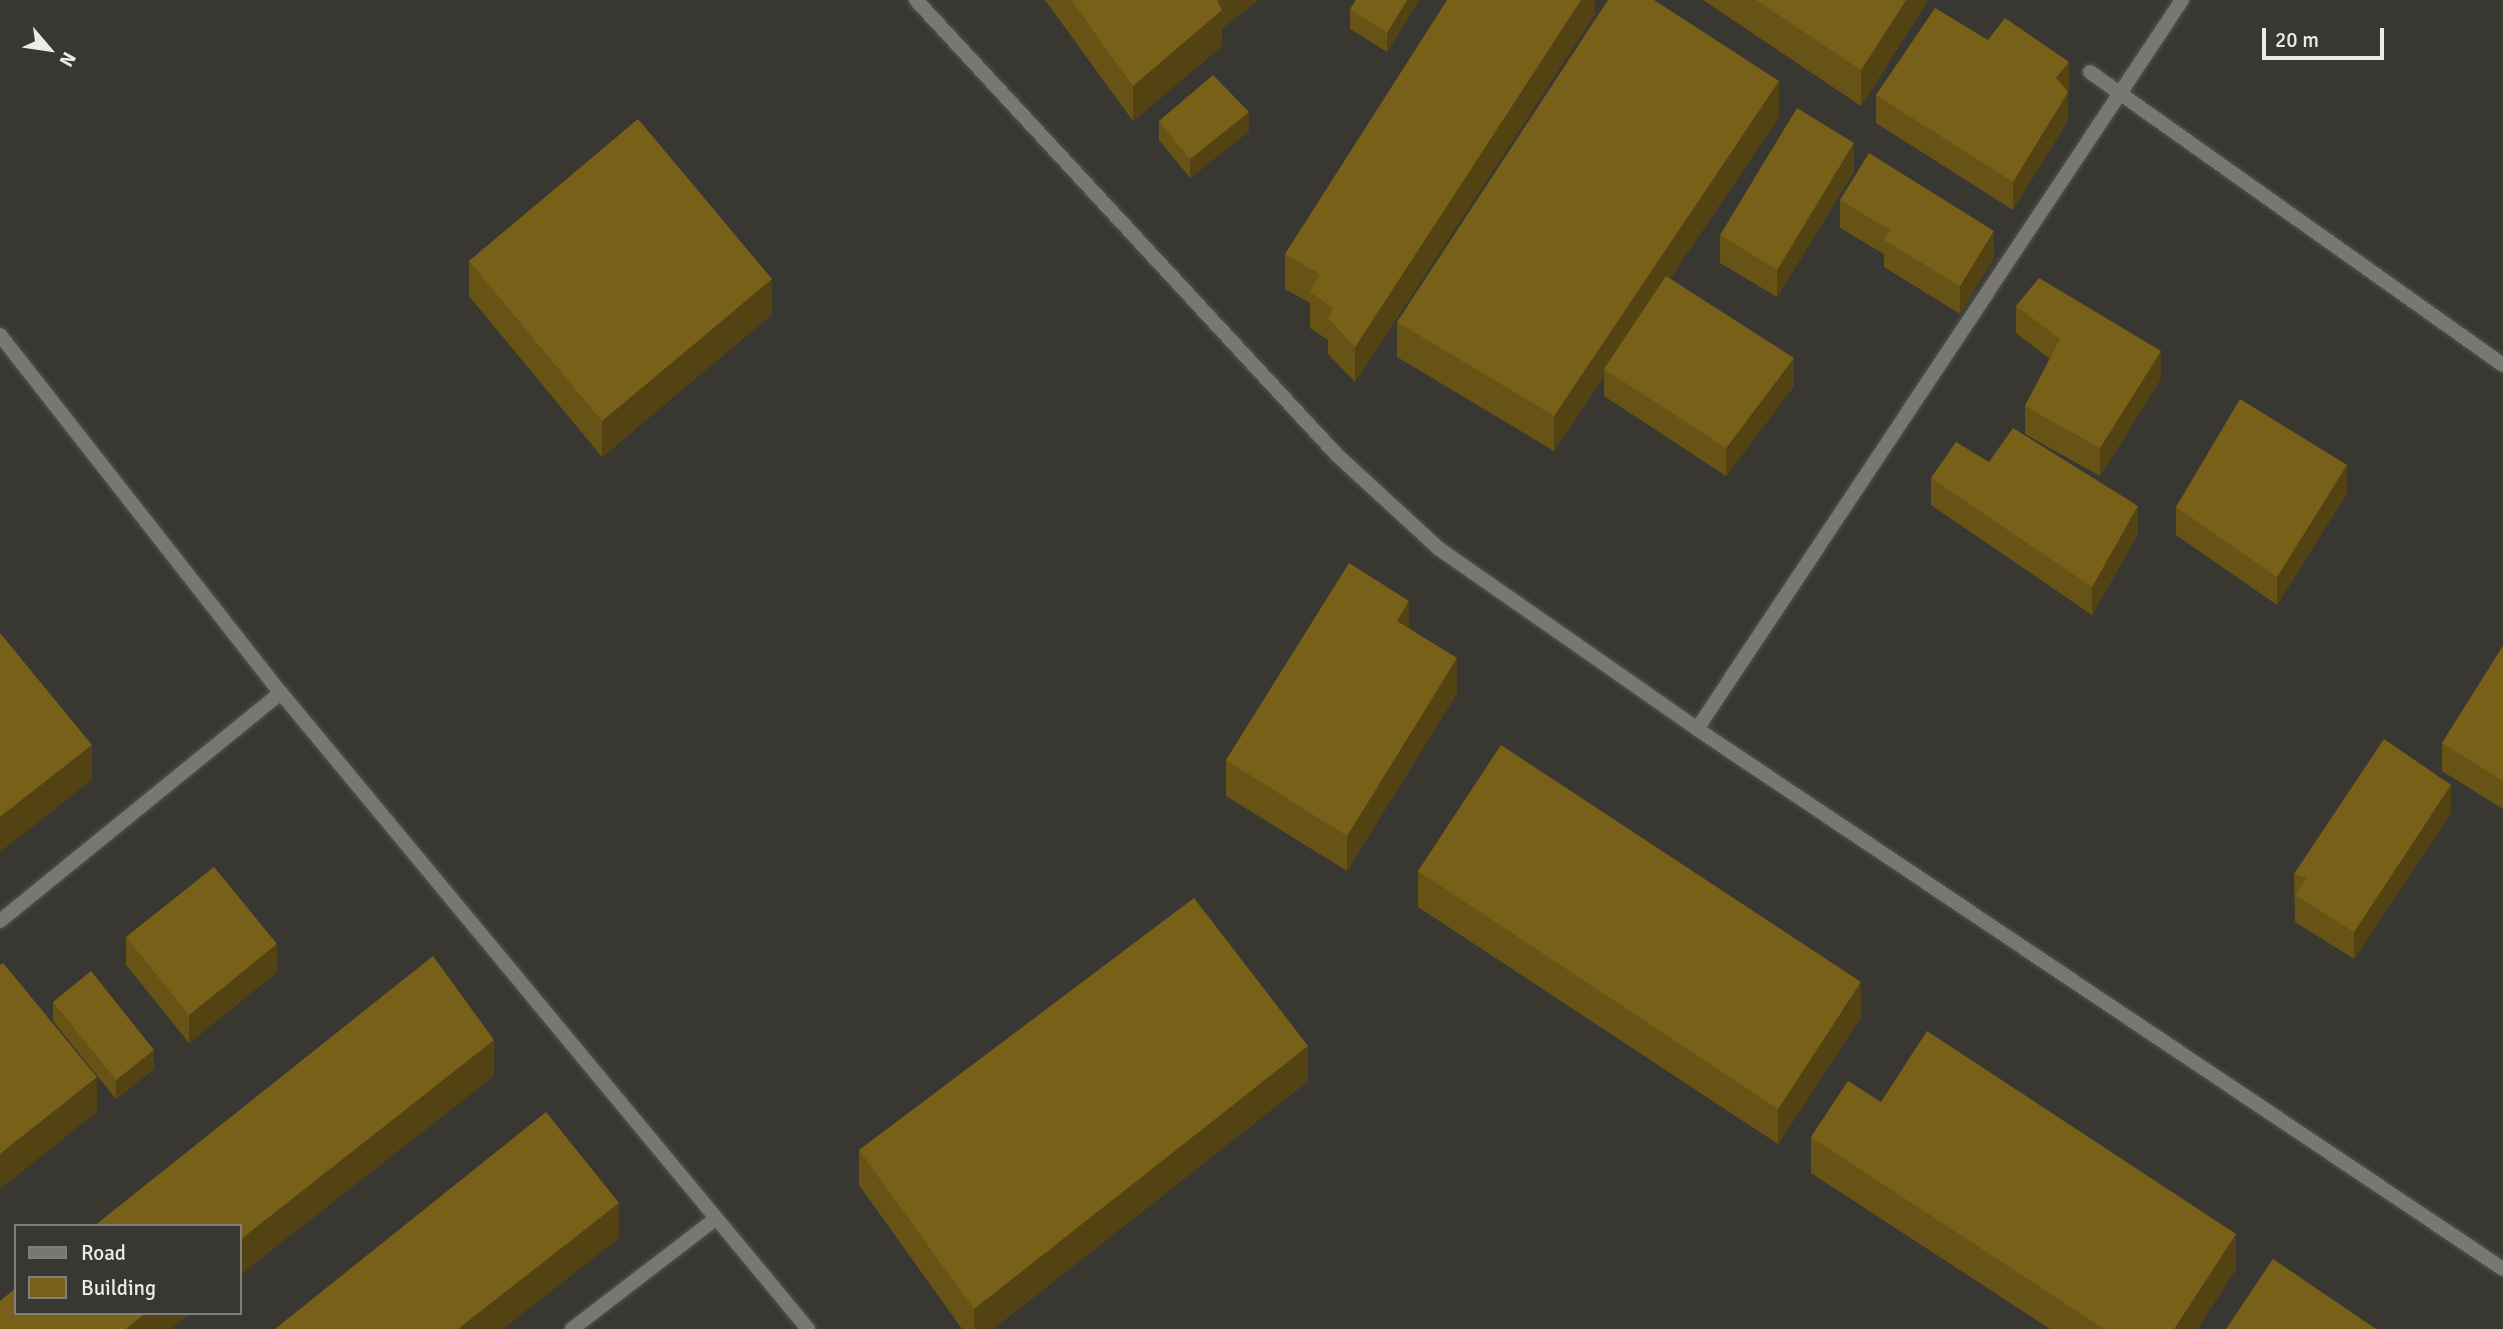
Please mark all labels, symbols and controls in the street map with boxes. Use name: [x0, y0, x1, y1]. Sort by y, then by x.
north arrow: [14, 14, 84, 84]
scale bar: [2265, 14, 2388, 58]
text: 20 m: [2275, 27, 2319, 53]
text: N: [54, 48, 81, 71]
legend: [14, 1224, 242, 1315]
text: Road: [81, 1240, 126, 1266]
text: Building: [81, 1275, 156, 1301]

